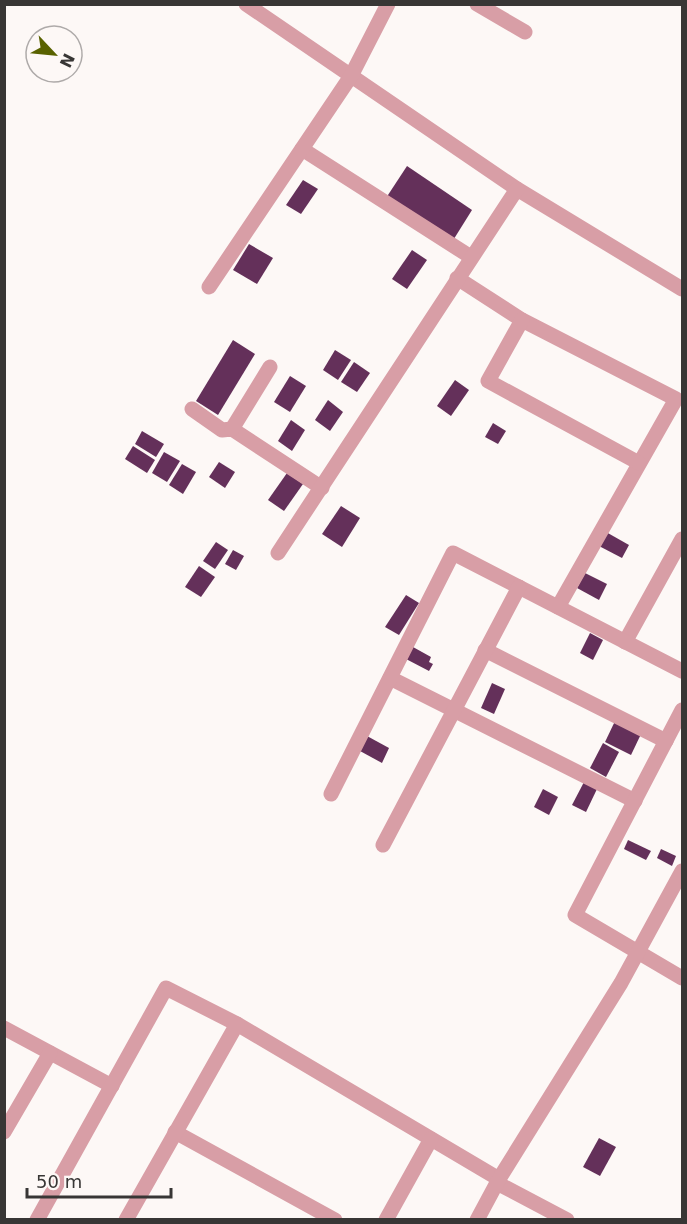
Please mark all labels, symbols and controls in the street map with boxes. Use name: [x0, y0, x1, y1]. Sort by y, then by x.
north arrow: [24, 24, 84, 84]
text: N: [56, 50, 79, 71]
scale bar: [27, 1161, 171, 1199]
text: 50 m: [36, 1171, 82, 1192]

